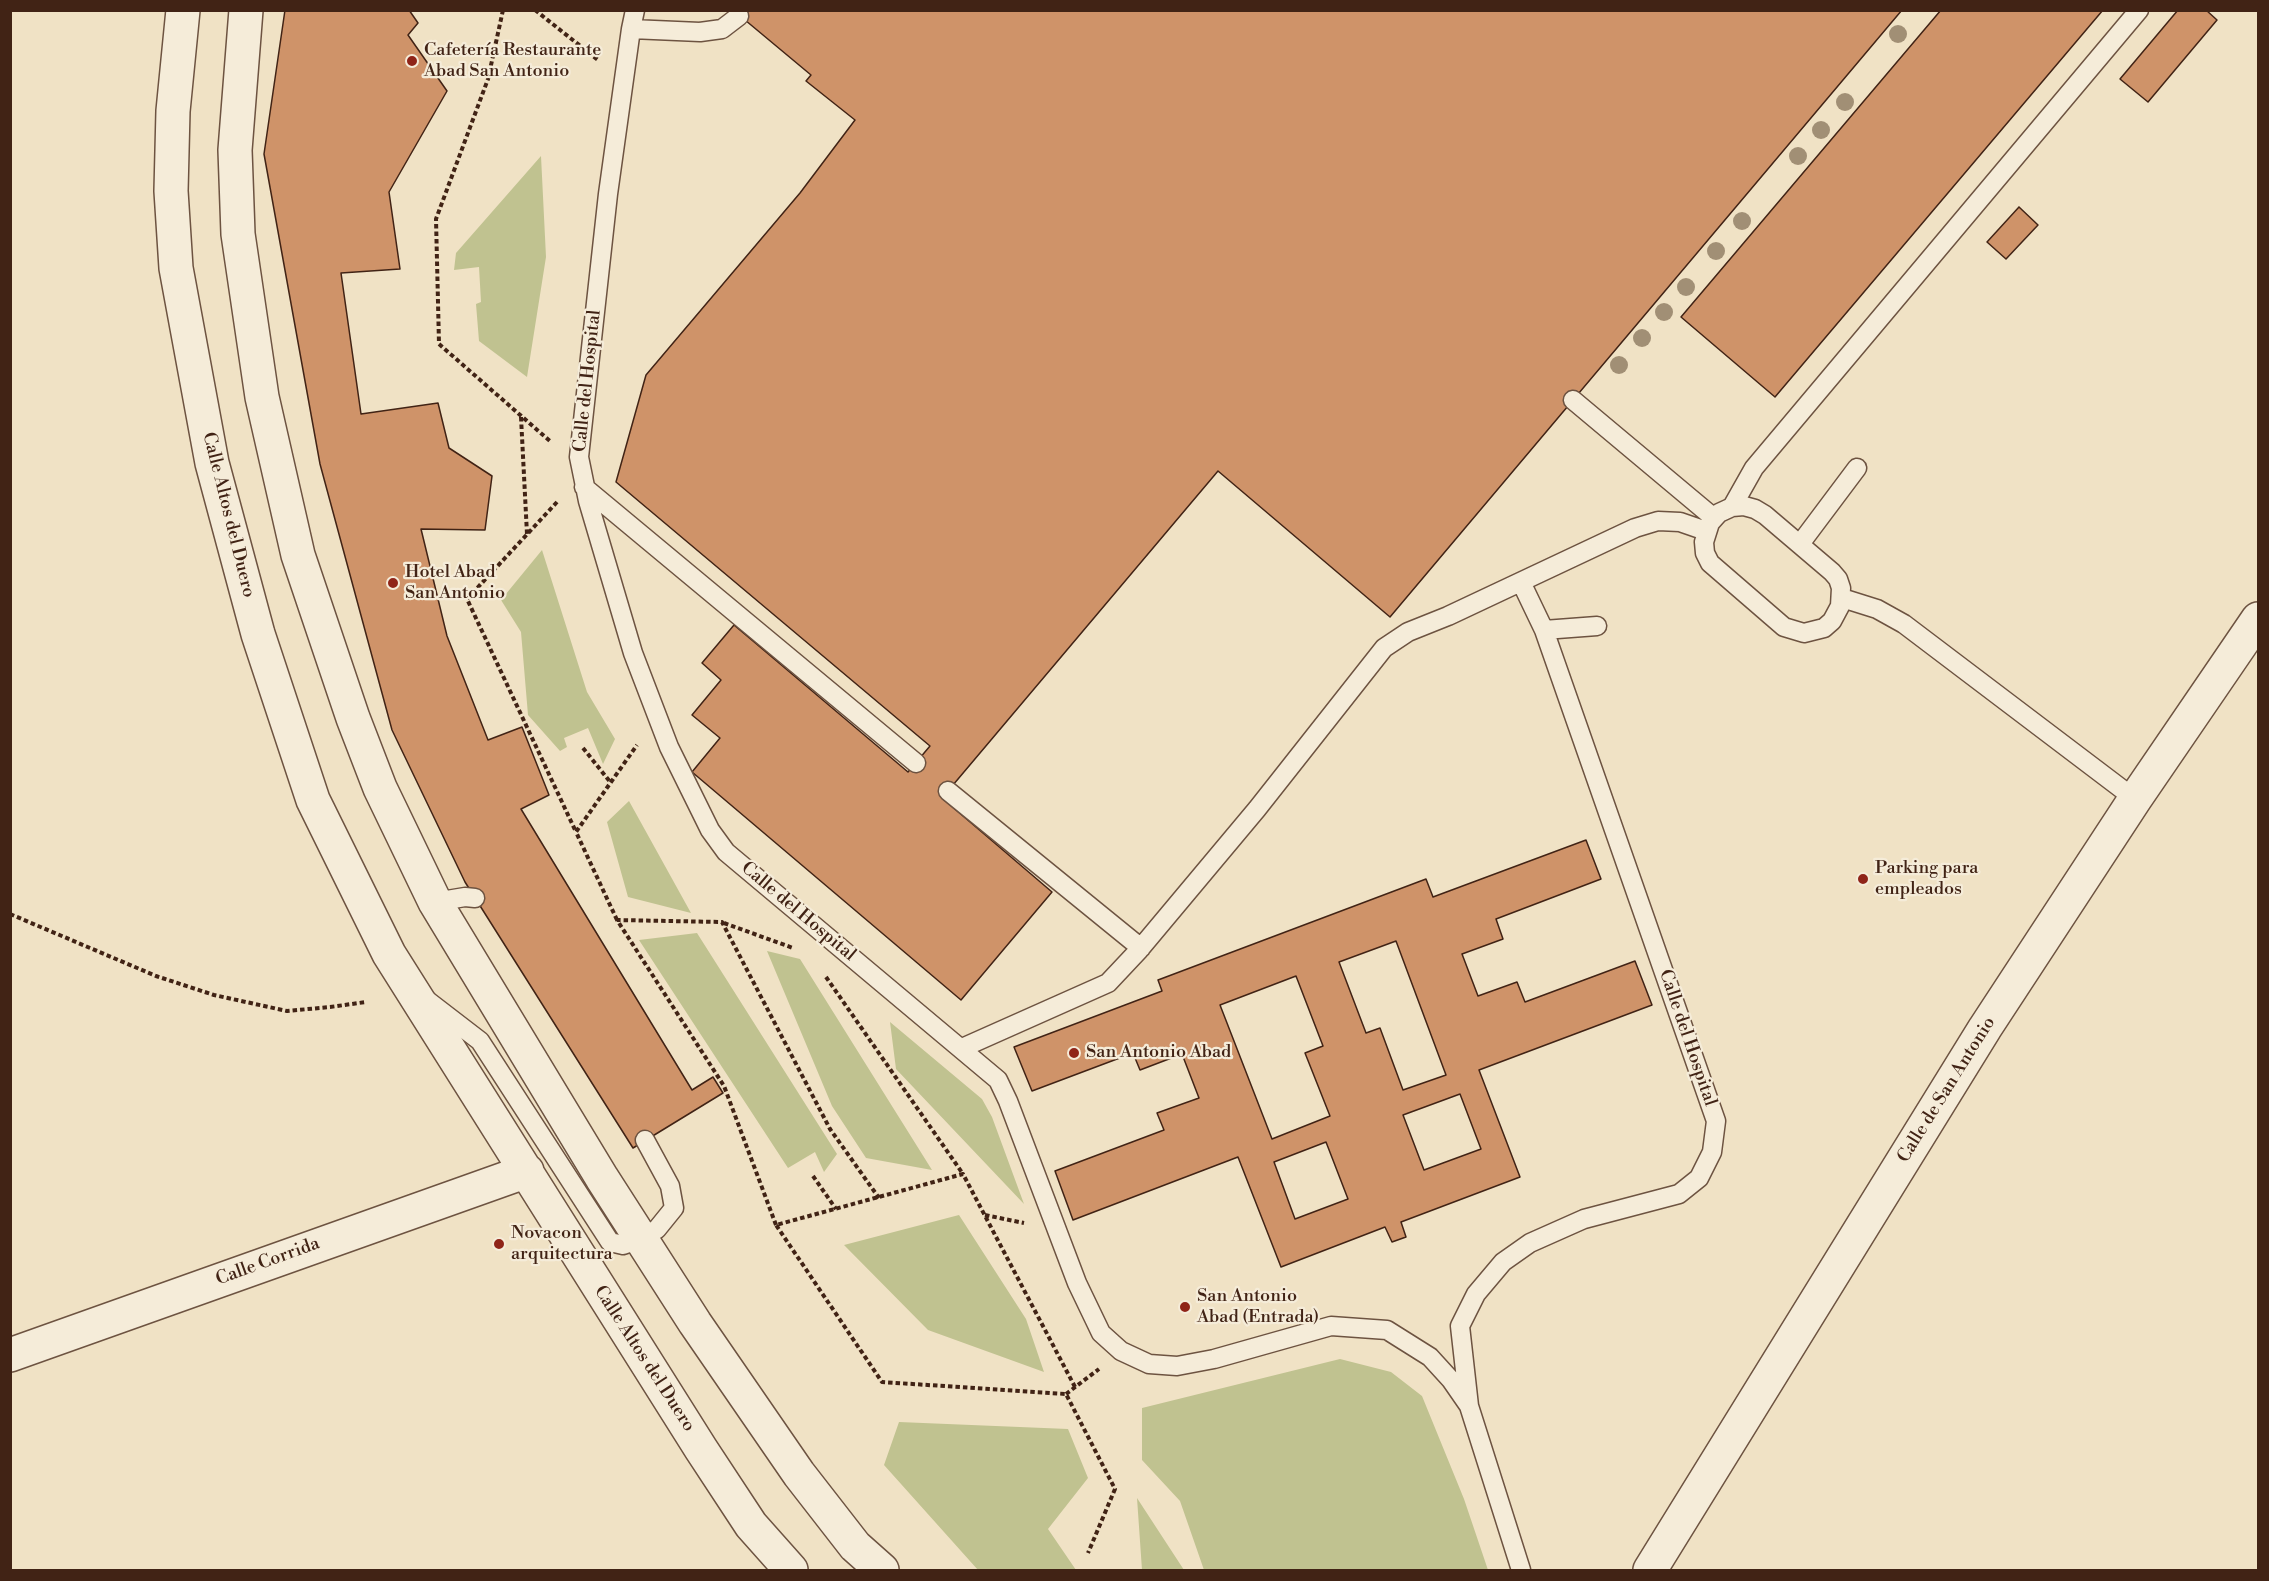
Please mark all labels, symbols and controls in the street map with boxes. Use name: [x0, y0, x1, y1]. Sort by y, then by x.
place label: Cafetería Restaurante Abad San Antonio: [424, 40, 601, 82]
marker: Cafetería Restaurante Abad San Antonio: [405, 54, 419, 68]
street label: Calle del Hospital: [570, 309, 606, 453]
street label: Calle Altos del Duero: [197, 430, 259, 600]
place label: Hotel Abad San Antonio: [405, 562, 505, 604]
marker: Hotel Abad San Antonio: [386, 576, 400, 590]
street label: Calle del Hospital: [736, 858, 860, 966]
place label: Parking para empleados: [1875, 858, 1978, 900]
marker: Parking para empleados: [1856, 872, 1870, 886]
street label: Calle del Hospital: [1654, 967, 1720, 1109]
street label: Calle de San Antonio: [1893, 1013, 2001, 1167]
place label: San Antonio Abad: [1086, 1042, 1231, 1064]
marker: San Antonio Abad: [1067, 1046, 1081, 1060]
place label: Novacon arquitectura: [511, 1223, 613, 1266]
street label: Calle Corrida: [213, 1233, 323, 1291]
marker: Novacon arquitectura: [492, 1237, 506, 1251]
street label: Calle Altos del Duero: [589, 1282, 699, 1436]
place label: San Antonio Abad (Entrada): [1197, 1286, 1319, 1328]
marker: San Antonio Abad (Entrada): [1178, 1300, 1192, 1314]

